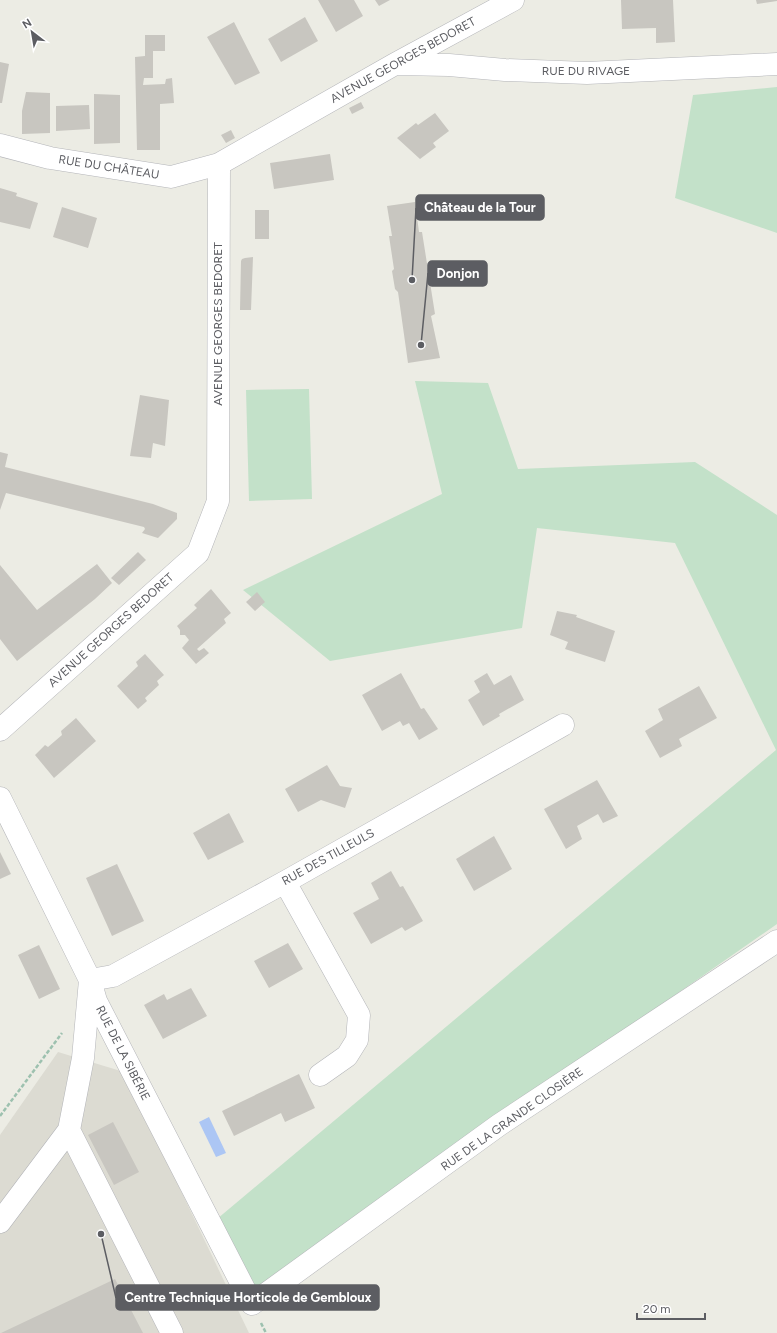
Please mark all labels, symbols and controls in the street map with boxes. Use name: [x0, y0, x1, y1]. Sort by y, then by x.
north arrow: [12, 12, 52, 52]
street label: AVENUE GEORGES BEDORET: [328, 14, 478, 106]
text: N: [20, 16, 34, 32]
street label: RUE DU RIVAGE: [542, 64, 630, 78]
street label: RUE DU CHÂTEAU: [58, 152, 160, 182]
callout: Château de la Tour: [416, 195, 544, 220]
text: Château de la Tour: [424, 200, 536, 215]
street label: AVENUE GEORGES BEDORET: [211, 242, 225, 406]
callout: Donjon: [428, 261, 487, 286]
text: Donjon: [437, 266, 479, 281]
street label: AVENUE GEORGES BEDORET: [45, 570, 177, 690]
street label: RUE DES TILLEULS: [279, 826, 377, 888]
street label: RUE DE LA SIBÉRIE: [93, 1003, 153, 1103]
street label: RUE DE LA GRANDE CLOSIÈRE: [438, 1064, 586, 1174]
callout: Centre Technique Horticole de Gembloux: [116, 1285, 379, 1310]
text: Centre Technique Horticole de Gembloux: [124, 1290, 372, 1305]
scale bar: [637, 1295, 705, 1321]
text: 20 m: [643, 1302, 671, 1316]

